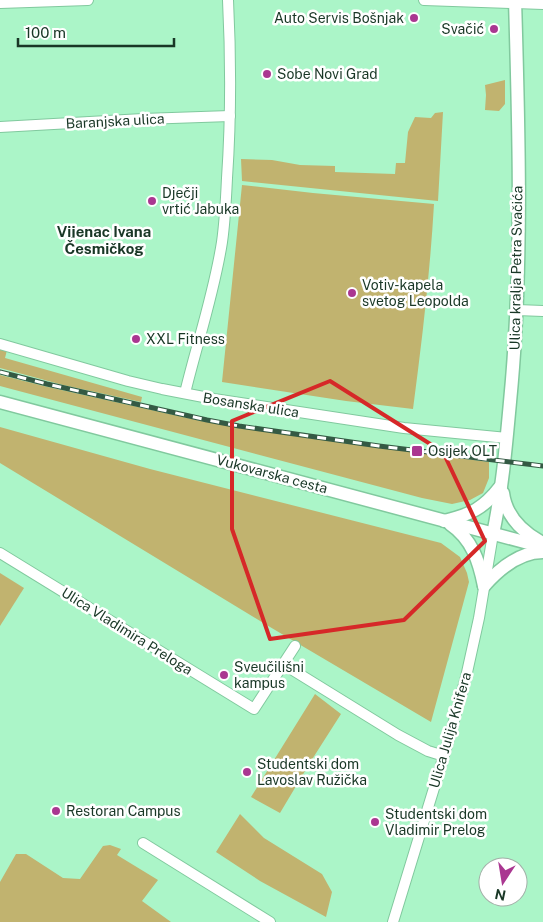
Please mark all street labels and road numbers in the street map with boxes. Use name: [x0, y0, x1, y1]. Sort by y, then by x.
street label: Baranjska ulica: [65, 110, 165, 132]
street label: Ulica kralja Petra Svačića: [507, 186, 525, 350]
street label: Bosanska ulica: [202, 389, 300, 421]
street label: Vukovarska cesta: [215, 451, 329, 497]
street label: Ulica Vladimira Preloga: [59, 584, 195, 678]
street label: Ulica Julija Knifera: [426, 670, 474, 790]

